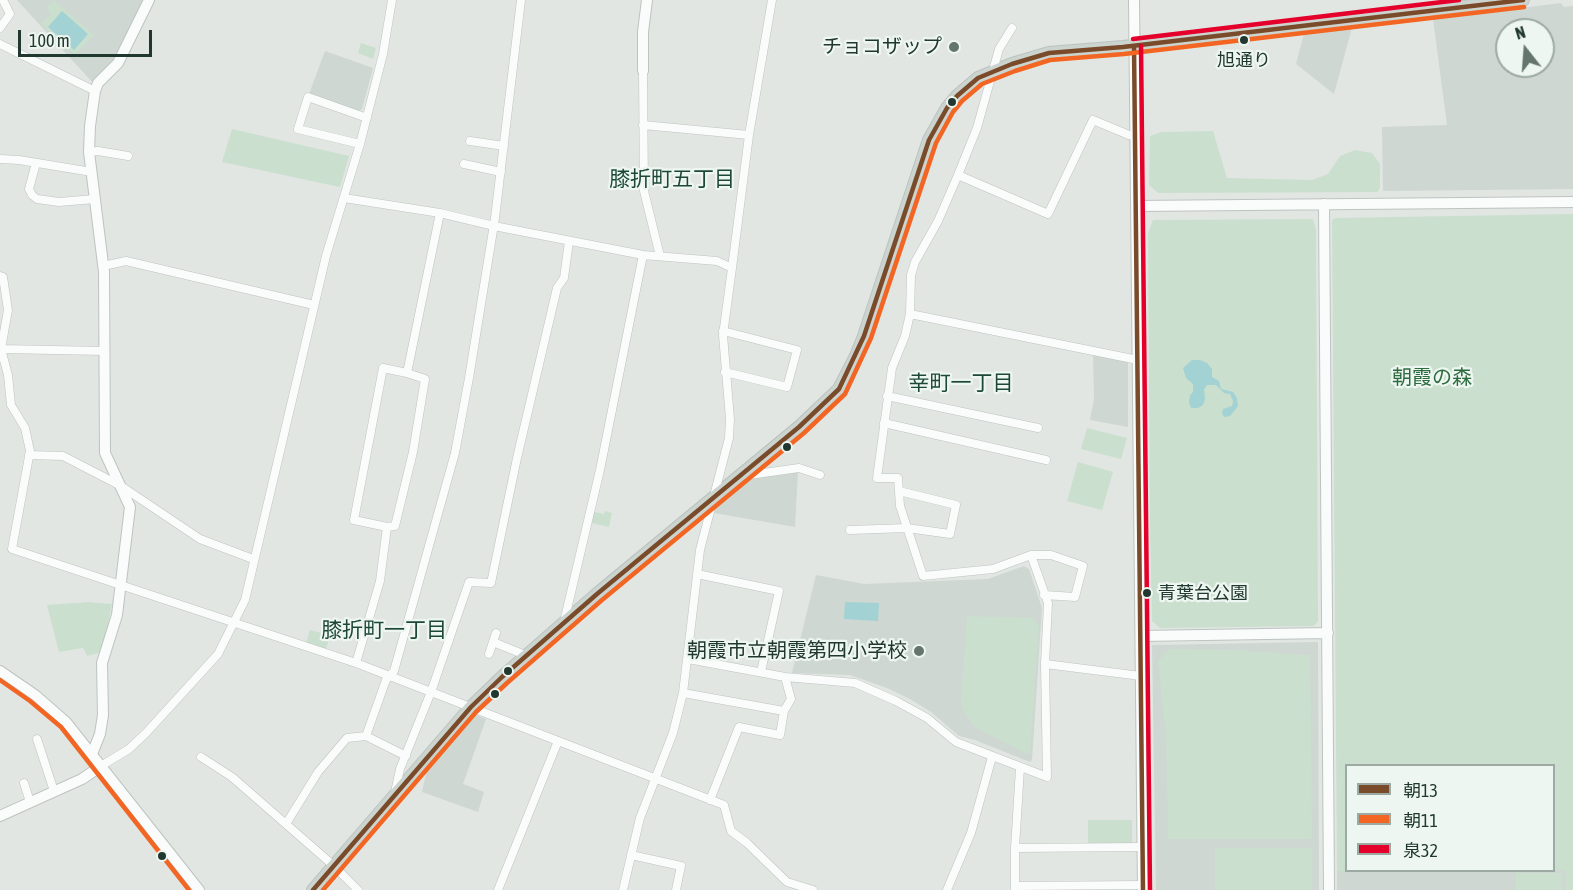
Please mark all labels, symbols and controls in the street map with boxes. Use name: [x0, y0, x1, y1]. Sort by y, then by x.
scale bar: [21, 18, 154, 56]
north arrow: [1495, 18, 1555, 78]
text: N: [1513, 23, 1527, 43]
text: 100 m: [29, 30, 70, 51]
marker: 旭通り: [1238, 34, 1250, 46]
place label: チョコザップ: [822, 35, 942, 59]
marker: チョコザップ: [947, 40, 961, 54]
place label: 旭通り: [1217, 49, 1271, 71]
unlabelled marker: [946, 96, 958, 108]
district label: 膝折町五丁目: [609, 166, 735, 192]
park label: 朝霞の森: [1392, 366, 1472, 390]
district label: 幸町一丁目: [909, 370, 1013, 396]
unlabelled marker: [781, 441, 793, 453]
place label: 青葉台公園: [1158, 582, 1248, 604]
marker: 青葉台公園: [1141, 587, 1153, 599]
district label: 膝折町一丁目: [321, 617, 447, 643]
place label: 朝霞市立朝霞第四小学校: [687, 639, 907, 663]
marker: 朝霞市立朝霞第四小学校: [912, 644, 926, 658]
unlabelled marker: [502, 665, 514, 677]
unlabelled marker: [489, 688, 501, 700]
legend: [1345, 764, 1555, 872]
text: 朝13: [1403, 780, 1438, 801]
text: 朝11: [1403, 810, 1438, 831]
text: 泉32: [1403, 840, 1438, 861]
unlabelled marker: [156, 850, 168, 862]

